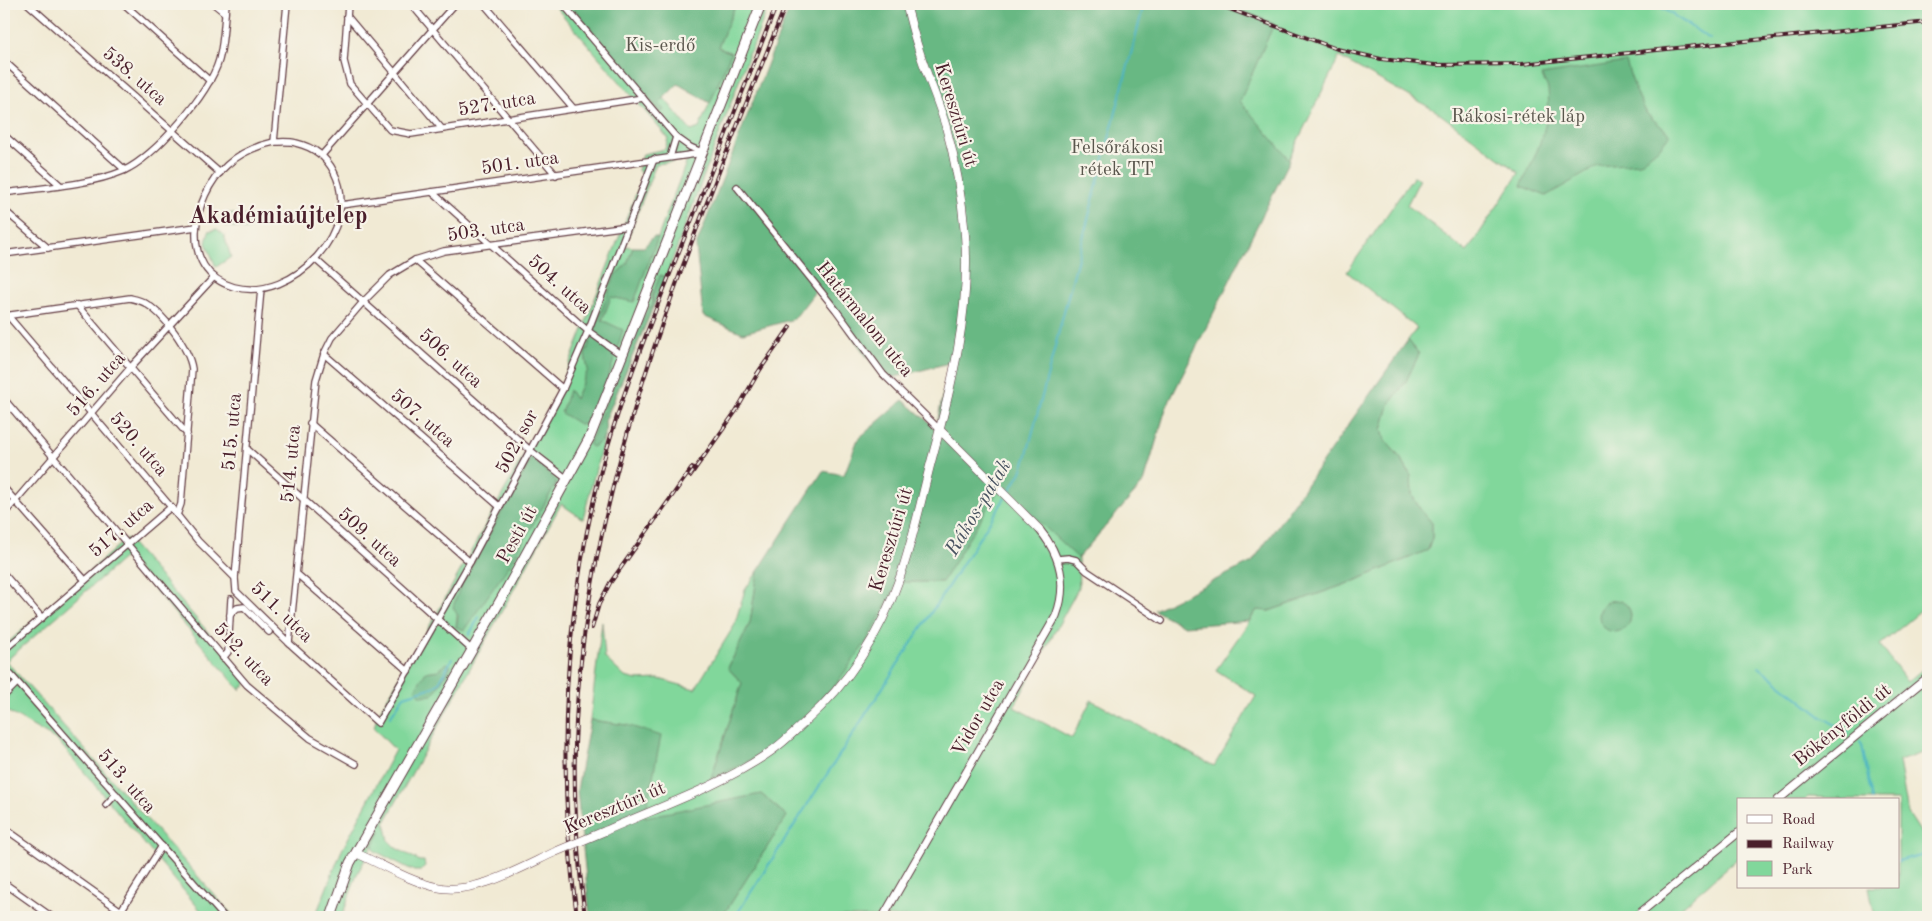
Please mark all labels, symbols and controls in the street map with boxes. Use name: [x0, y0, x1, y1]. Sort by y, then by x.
park label: Kis-erdő: [625, 37, 695, 56]
street label: 538. utca: [98, 44, 170, 110]
street label: Keresztúri út: [930, 61, 980, 169]
street label: 527. utca: [457, 89, 538, 120]
park label: Rákosi-rétek láp: [1451, 108, 1585, 127]
park label: Felsőrákosi rétek TT: [1071, 139, 1163, 180]
street label: 501. utca: [480, 149, 561, 179]
district label: Akadémiaújtelep: [188, 205, 368, 229]
street label: 503. utca: [446, 216, 527, 246]
street label: 504. utca: [524, 252, 595, 319]
street label: Határmalom utca: [812, 259, 916, 382]
street label: 506. utca: [415, 326, 486, 393]
street label: 516. utca: [64, 349, 130, 421]
street label: 507. utca: [386, 386, 458, 452]
street label: 515. utca: [220, 392, 246, 472]
street label: 502. sor: [493, 407, 543, 477]
street label: 520. utca: [105, 409, 171, 481]
street label: 514. utca: [279, 424, 305, 504]
water label: Rákos-patak: [942, 456, 1016, 560]
street label: Keresztúri út: [867, 486, 917, 594]
street label: 517. utca: [86, 496, 158, 562]
street label: Pesti út: [494, 503, 542, 567]
street label: 509. utca: [334, 505, 405, 572]
street label: 511. utca: [246, 579, 316, 647]
street label: 512. utca: [209, 620, 277, 691]
street label: Vidor utca: [949, 676, 1009, 760]
street label: Bökényföldi út: [1791, 681, 1895, 771]
street label: 513. utca: [93, 746, 159, 818]
street label: Keresztúri út: [562, 779, 668, 839]
legend: [1737, 798, 1900, 888]
text: Road: [1782, 813, 1816, 828]
text: Railway: [1782, 837, 1835, 852]
text: Park: [1782, 863, 1813, 878]

